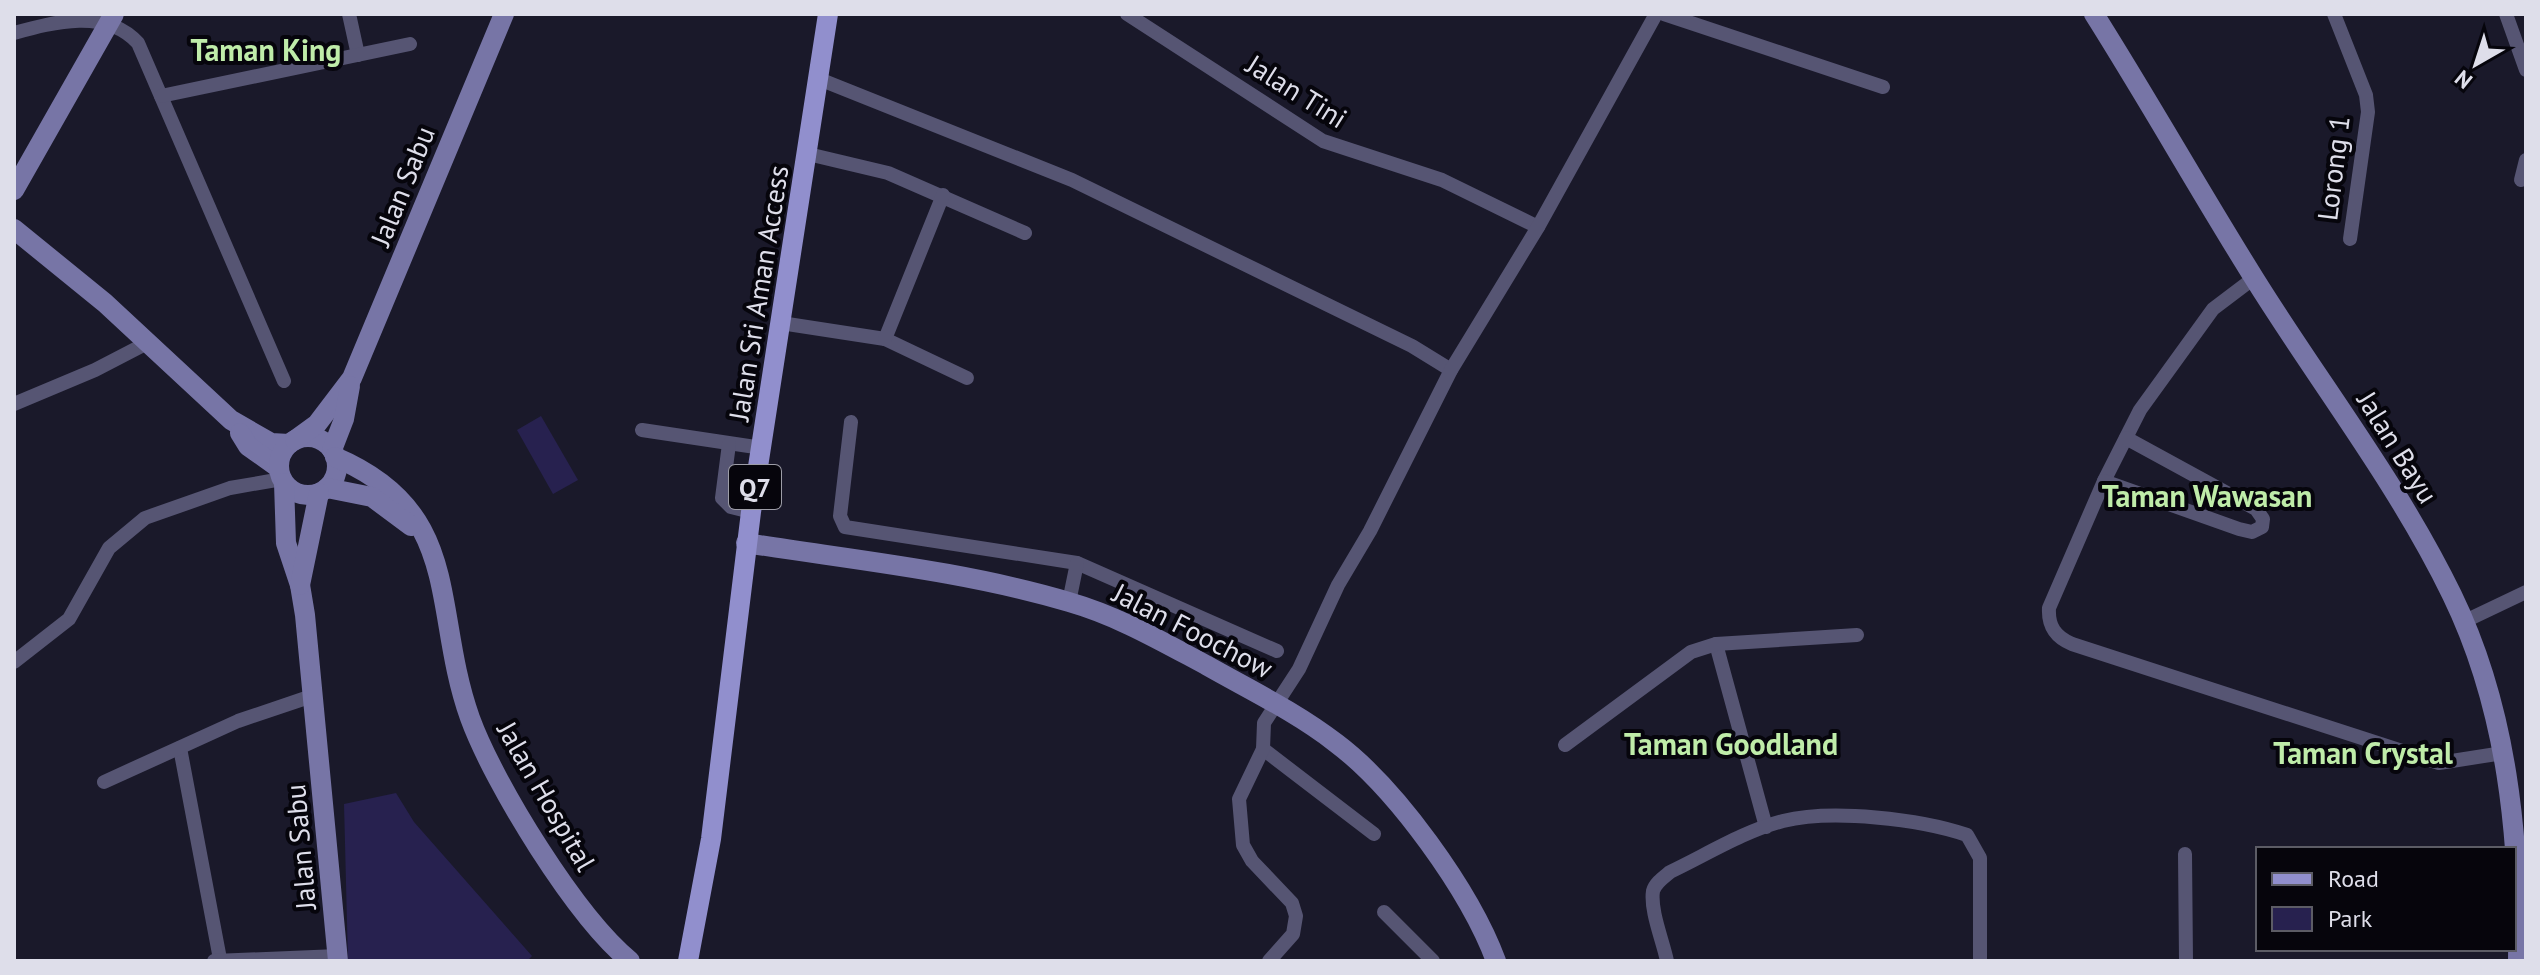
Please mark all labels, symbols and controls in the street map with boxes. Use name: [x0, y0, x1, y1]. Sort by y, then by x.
north arrow: [2436, 24, 2516, 104]
district label: Taman King: [191, 30, 341, 69]
street label: Jalan Tini: [1239, 45, 1354, 136]
text: N: [2449, 64, 2478, 95]
street label: Lorong 1: [2308, 113, 2358, 223]
street label: Jalan Sabu: [361, 121, 443, 252]
street label: Jalan Sri Aman Access: [719, 163, 796, 424]
street label: Jalan Bayu: [2349, 383, 2447, 510]
road number: Q7: [729, 465, 781, 509]
district label: Taman Wawasan: [2102, 476, 2312, 515]
street label: Jalan Foochow: [1106, 573, 1280, 686]
street label: Jalan Hospital: [489, 714, 605, 877]
district label: Taman Goodland: [1624, 724, 1838, 763]
district label: Taman Crystal: [2273, 733, 2453, 772]
street label: Jalan Sabu: [276, 783, 324, 912]
legend: [2256, 847, 2516, 951]
text: Road: [2328, 863, 2379, 894]
text: Park: [2328, 903, 2373, 934]

